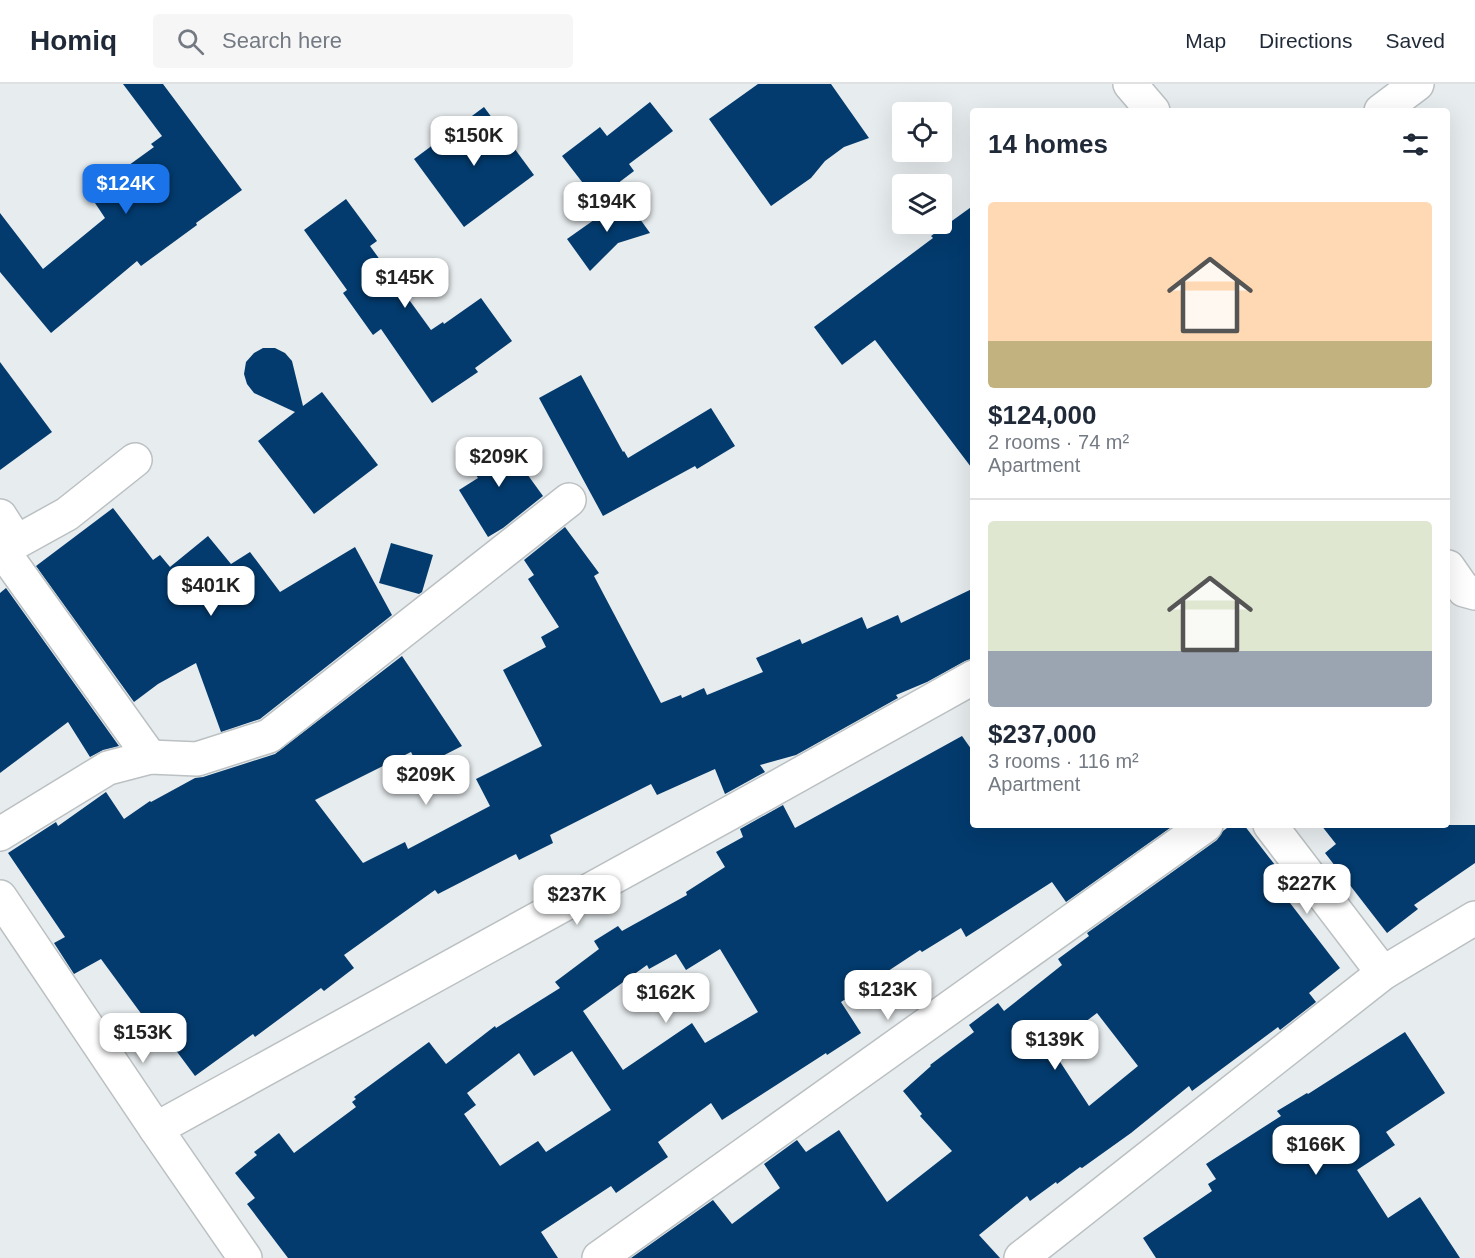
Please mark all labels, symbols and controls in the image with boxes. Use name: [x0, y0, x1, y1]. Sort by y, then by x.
search box: [153, 14, 573, 68]
text: Homiq: [30, 25, 117, 56]
icon: search: [174, 25, 207, 58]
text: Search here: [222, 28, 342, 53]
text: Map: [1185, 29, 1226, 52]
text: Directions: [1259, 29, 1352, 52]
text: Saved: [1385, 29, 1445, 52]
map controls: [892, 102, 952, 234]
button: locate: [892, 102, 952, 162]
pin: $150K: [432, 116, 516, 167]
text: $150K: [445, 124, 503, 146]
icon: filters: [1399, 128, 1432, 161]
text: 14 homes: [988, 129, 1108, 159]
pin: $124K: [84, 164, 168, 215]
text: $124K: [97, 172, 155, 194]
button: layers: [892, 174, 952, 234]
pin: $194K: [565, 182, 649, 233]
text: $194K: [578, 190, 636, 212]
icon: home: [1156, 241, 1264, 349]
pin: $145K: [363, 258, 447, 309]
text: $145K: [376, 266, 434, 288]
text: $124,000: [988, 400, 1096, 430]
text: 2 rooms · 74 m²: [988, 431, 1129, 453]
pin: $209K: [457, 437, 541, 488]
text: $209K: [470, 445, 528, 467]
text: Apartment: [988, 454, 1080, 476]
icon: home: [1156, 560, 1264, 668]
pin: $401K: [169, 566, 253, 617]
text: $401K: [182, 574, 240, 596]
text: $237,000: [988, 719, 1096, 749]
text: 3 rooms · 116 m²: [988, 750, 1139, 772]
pin: $209K: [384, 755, 468, 806]
text: $209K: [397, 763, 455, 785]
text: Apartment: [988, 773, 1080, 795]
pin: $227K: [1265, 864, 1349, 915]
text: $227K: [1278, 872, 1336, 894]
pin: $237K: [535, 875, 619, 926]
text: $237K: [548, 883, 606, 905]
pin: $123K: [846, 970, 930, 1021]
pin: $162K: [624, 973, 708, 1024]
text: $123K: [859, 978, 917, 1000]
text: $162K: [637, 981, 695, 1003]
pin: $153K: [101, 1013, 185, 1064]
pin: $139K: [1013, 1020, 1097, 1071]
text: $153K: [114, 1021, 172, 1043]
text: $139K: [1026, 1028, 1084, 1050]
pin: $166K: [1274, 1125, 1358, 1176]
text: $166K: [1287, 1133, 1345, 1155]

